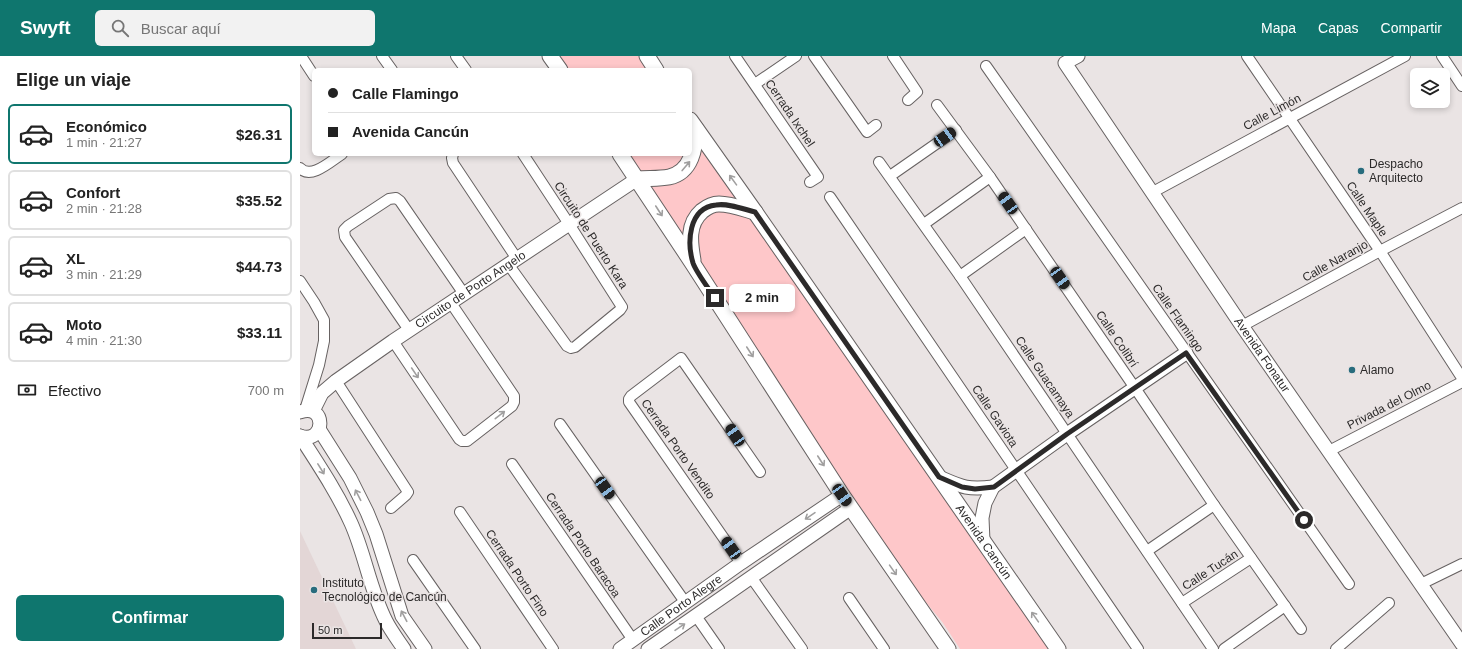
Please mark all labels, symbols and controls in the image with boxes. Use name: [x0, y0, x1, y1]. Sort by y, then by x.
search box: [95, 10, 375, 46]
text: Swyft: [20, 17, 71, 38]
icon: search: [109, 17, 131, 39]
text: Buscar aquí: [141, 20, 221, 37]
text: Mapa: [1261, 20, 1296, 36]
text: Capas: [1318, 20, 1359, 36]
text: Compartir: [1381, 20, 1442, 36]
map controls: [1410, 68, 1450, 108]
button: layers: [1410, 68, 1450, 108]
text: Elige un viaje: [16, 70, 131, 90]
street label: Cerrada Ixchel: [762, 77, 818, 149]
text: Calle Flamingo: [352, 85, 459, 102]
street label: Calle Limón: [1241, 91, 1303, 133]
icon: car: [18, 116, 54, 152]
text: Económico: [66, 118, 147, 135]
text: Avenida Cancún: [352, 123, 469, 140]
car: [932, 125, 958, 149]
text: $26.31: [236, 126, 282, 143]
text: 1 min · 21:27: [66, 135, 142, 150]
place label: Despacho Arquitecto: [1369, 157, 1423, 185]
one-way arrow: [682, 160, 691, 171]
marker: Despacho Arquitecto: [1356, 166, 1366, 176]
one-way arrow: [729, 175, 737, 186]
street label: Circuito de Puerto Kara: [551, 179, 631, 291]
street label: Calle Maple: [1343, 179, 1391, 239]
icon: car: [18, 182, 54, 218]
text: Confort: [66, 184, 120, 201]
car: [996, 190, 1020, 216]
text: $35.52: [236, 192, 282, 209]
text: 2 min · 21:28: [66, 201, 142, 216]
one-way arrow: [655, 205, 663, 216]
street label: Calle Naranjo: [1300, 237, 1370, 285]
icon: car: [18, 248, 54, 284]
street label: Circuito de Porto Angelo: [412, 248, 528, 331]
text: XL: [66, 250, 85, 267]
text: $44.73: [236, 258, 282, 275]
car: [1048, 265, 1072, 291]
text: 3 min · 21:29: [66, 267, 142, 282]
street label: Calle Flamingo: [1149, 281, 1207, 355]
callout: 2 min: [729, 284, 795, 312]
route end: [706, 289, 724, 307]
text: 2 min: [745, 290, 779, 305]
street label: Calle Colibrí: [1093, 308, 1141, 371]
icon: car: [18, 314, 54, 350]
street label: Avenida Fonatur: [1231, 315, 1293, 395]
text: Moto: [66, 316, 102, 333]
text: $33.11: [237, 324, 282, 341]
text: 4 min · 21:30: [66, 333, 142, 348]
street label: Calle Guacamaya: [1013, 334, 1078, 421]
one-way arrow: [746, 347, 754, 358]
place label: Alamo: [1360, 363, 1394, 377]
marker: Alamo: [1347, 365, 1357, 375]
one-way arrow: [411, 368, 419, 379]
street label: Privada del Olmo: [1345, 378, 1433, 432]
icon: cash: [16, 379, 38, 401]
text: Efectivo: [48, 382, 101, 399]
street label: Calle Gaviota: [969, 382, 1021, 450]
text: 700 m: [248, 383, 284, 398]
street label: Cerrada Porto Vendito: [638, 396, 718, 502]
one-way arrow: [494, 411, 505, 419]
car: [723, 422, 747, 448]
one-way arrow: [817, 456, 825, 467]
one-way arrow: [317, 463, 325, 474]
car: [593, 475, 617, 501]
car: [830, 482, 854, 508]
one-way arrow: [354, 489, 361, 501]
street label: Cerrada Porto Baracoa: [543, 490, 623, 600]
street label: Avenida Cancún: [953, 502, 1015, 582]
route start: [1295, 511, 1313, 529]
one-way arrow: [804, 513, 816, 521]
street label: Cerrada Porto Fino: [483, 527, 552, 619]
car: [719, 535, 743, 561]
street label: Calle Tucán: [1180, 547, 1240, 593]
one-way arrow: [889, 564, 897, 575]
street label: Calle Porto Alegre: [638, 572, 725, 639]
place label: Instituto Tecnológico de Cancún: [322, 576, 447, 604]
marker: Instituto Tecnológico de Cancún: [309, 585, 319, 595]
button: Confirmar: [16, 595, 284, 641]
one-way arrow: [399, 611, 407, 623]
one-way arrow: [1031, 612, 1039, 623]
scale bar: [312, 621, 382, 640]
one-way arrow: [674, 623, 685, 631]
text: 50 m: [318, 624, 342, 636]

